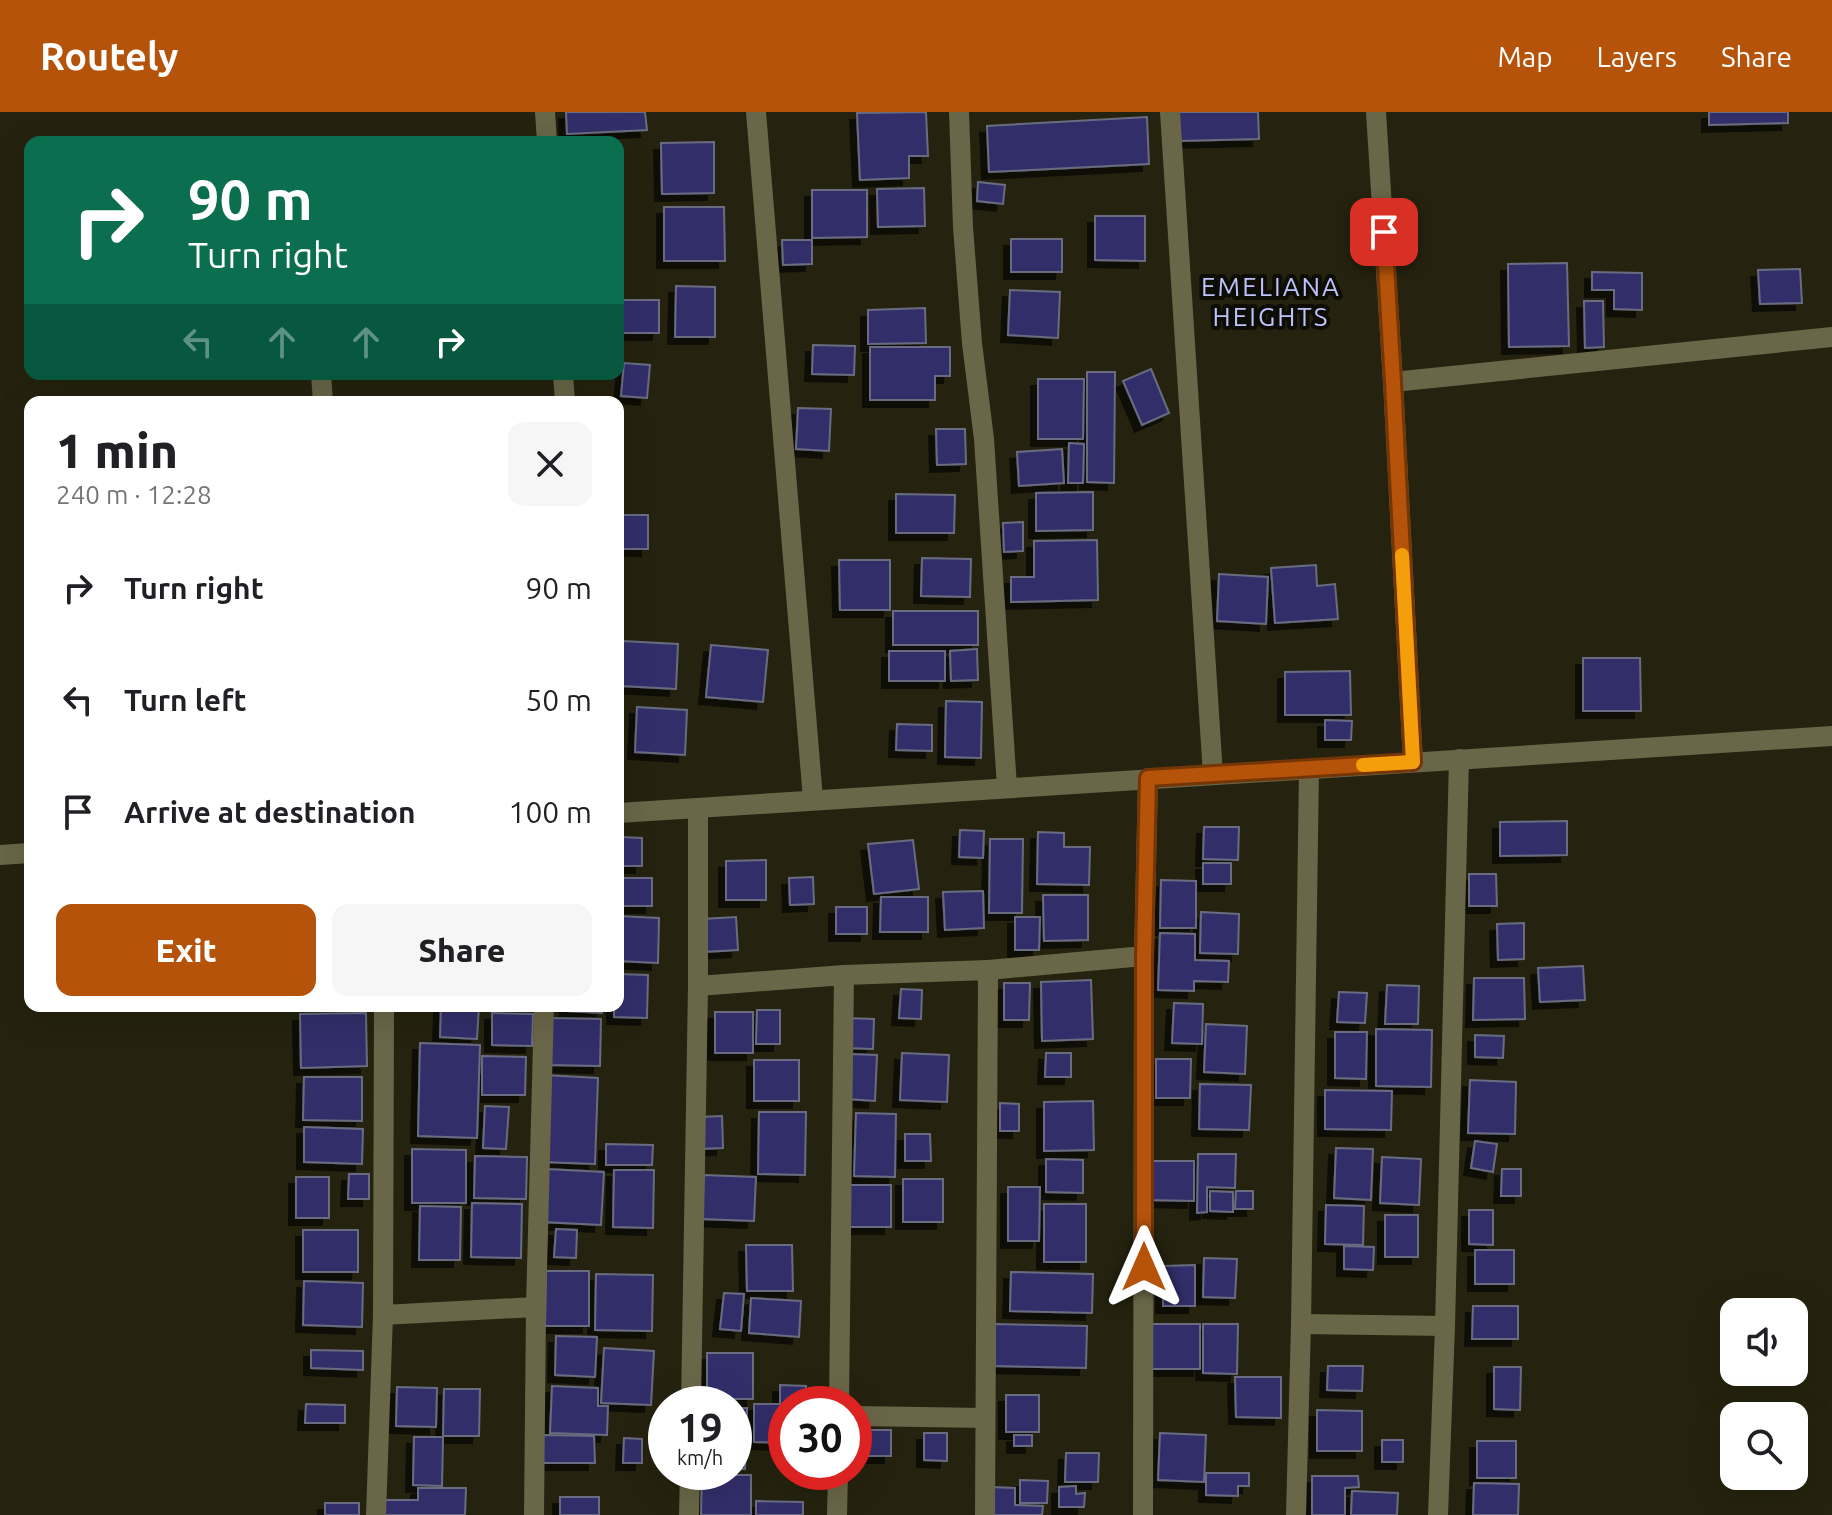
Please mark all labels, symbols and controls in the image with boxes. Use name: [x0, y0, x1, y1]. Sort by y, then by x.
text: Routely: [40, 35, 178, 77]
text: Map: [1497, 41, 1553, 72]
text: Layers: [1597, 41, 1677, 72]
text: Share: [1721, 41, 1792, 72]
icon: right: [56, 168, 160, 272]
text: 90 m: [188, 168, 313, 231]
pin: [1350, 198, 1418, 266]
icon: arrive: [1362, 210, 1406, 254]
text: Turn right: [188, 234, 348, 275]
district label: EMELIANA HEIGHTS: [1201, 272, 1341, 331]
icon: left: [176, 320, 220, 364]
icon: ahead: [260, 320, 304, 364]
icon: ahead: [344, 320, 388, 364]
icon: right: [428, 320, 472, 364]
button: close: [508, 422, 592, 506]
text: 1 min: [56, 423, 178, 477]
text: 240 m · 12:28: [56, 480, 212, 509]
icon: right: [56, 566, 100, 610]
text: Turn right: [124, 571, 264, 605]
text: 90 m: [525, 571, 592, 605]
icon: left: [56, 678, 100, 722]
text: Turn left: [124, 683, 246, 717]
text: 50 m: [525, 683, 592, 717]
icon: arrive: [56, 790, 100, 834]
text: Arrive at destination: [124, 795, 416, 829]
text: 100 m: [508, 795, 592, 829]
button: Exit: [56, 904, 316, 996]
button: Share: [332, 904, 592, 996]
position arrow: [1102, 1225, 1186, 1309]
map controls: [1720, 1298, 1808, 1490]
button: sound: [1720, 1298, 1808, 1386]
speed limit sign: 30: [768, 1386, 872, 1490]
button: search: [1720, 1402, 1808, 1490]
text: 19: [677, 1405, 723, 1450]
text: km/h: [677, 1446, 723, 1469]

